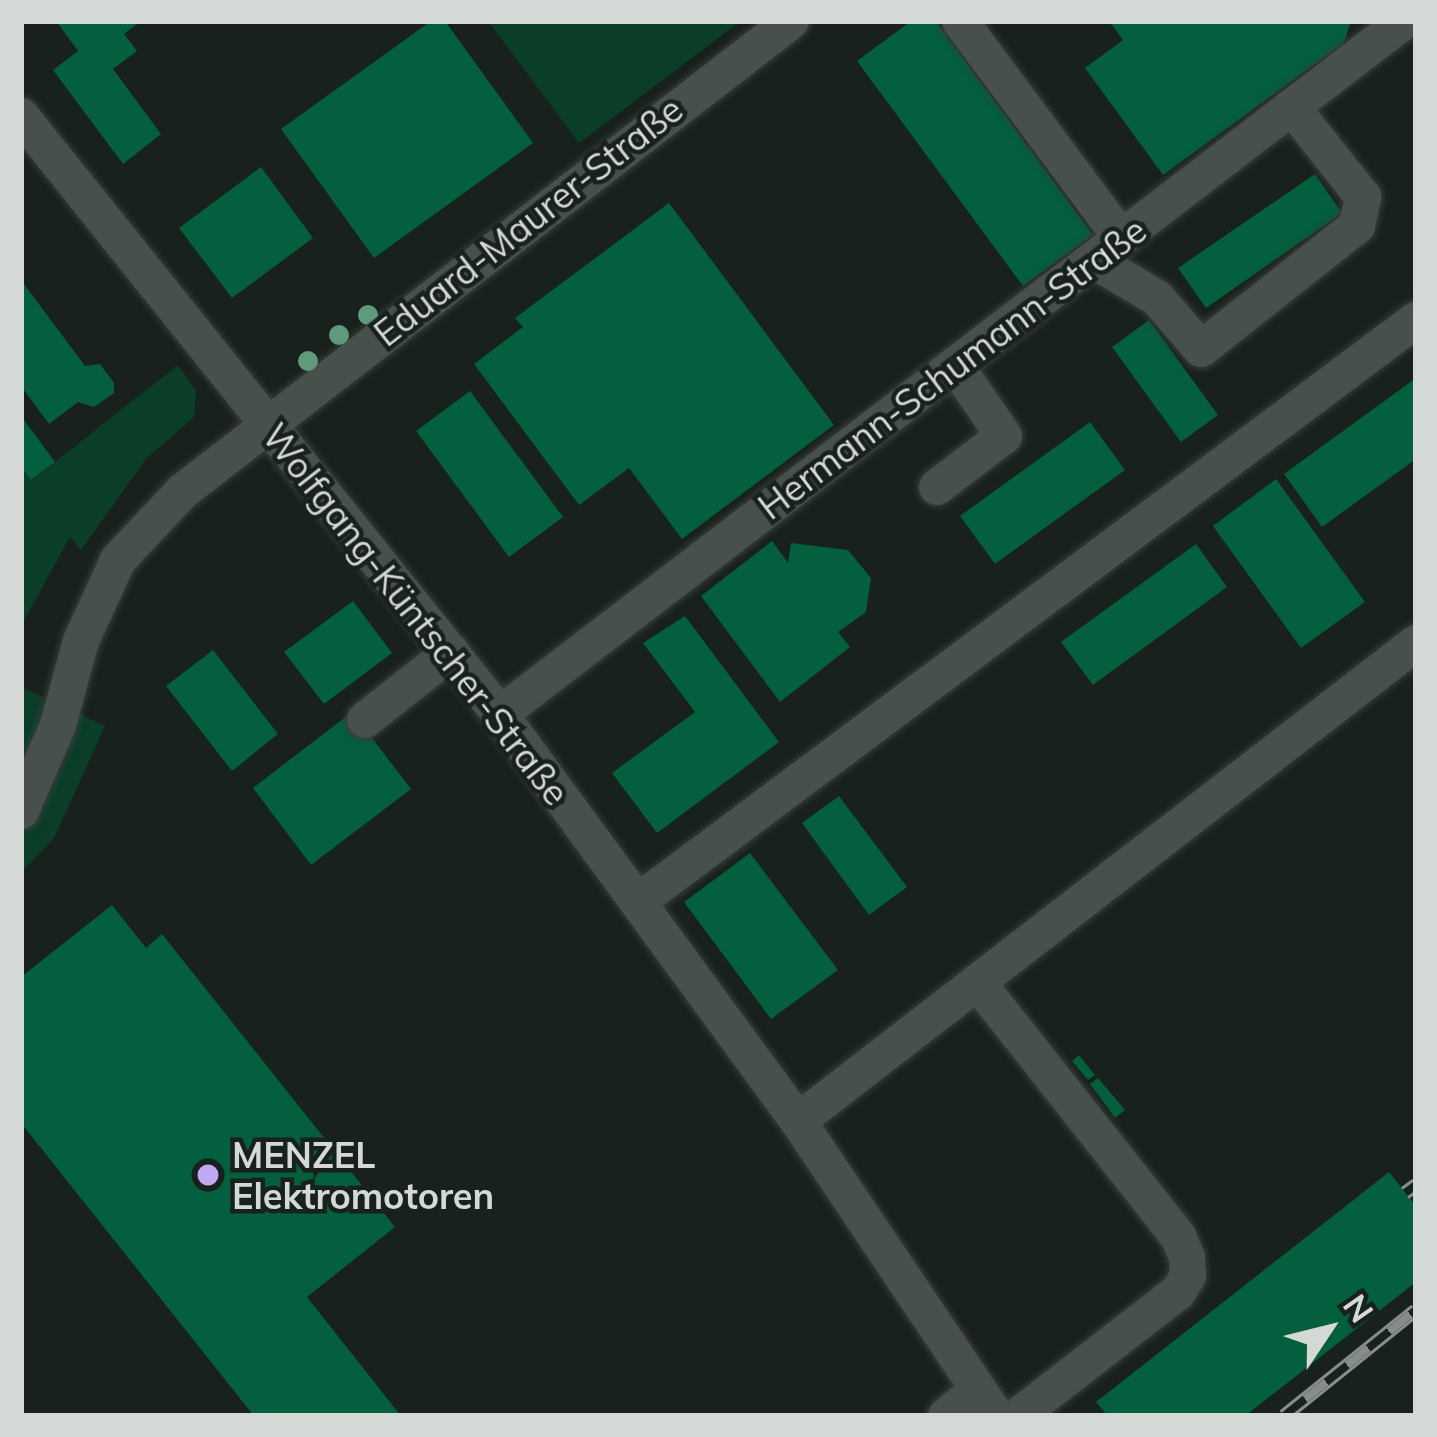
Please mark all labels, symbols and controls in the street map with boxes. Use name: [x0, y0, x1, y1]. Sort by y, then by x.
street label: Eduard-Maurer-Straße: [365, 87, 691, 355]
street label: Hermann-Schumann-Straße: [750, 208, 1154, 528]
street label: Wolfgang-Küntscher-Straße: [254, 415, 578, 813]
place label: MENZEL Elektromotoren: [232, 1132, 494, 1217]
marker: MENZEL Elektromotoren: [195, 1162, 221, 1188]
north arrow: [1269, 1269, 1389, 1389]
text: N: [1335, 1286, 1383, 1330]

